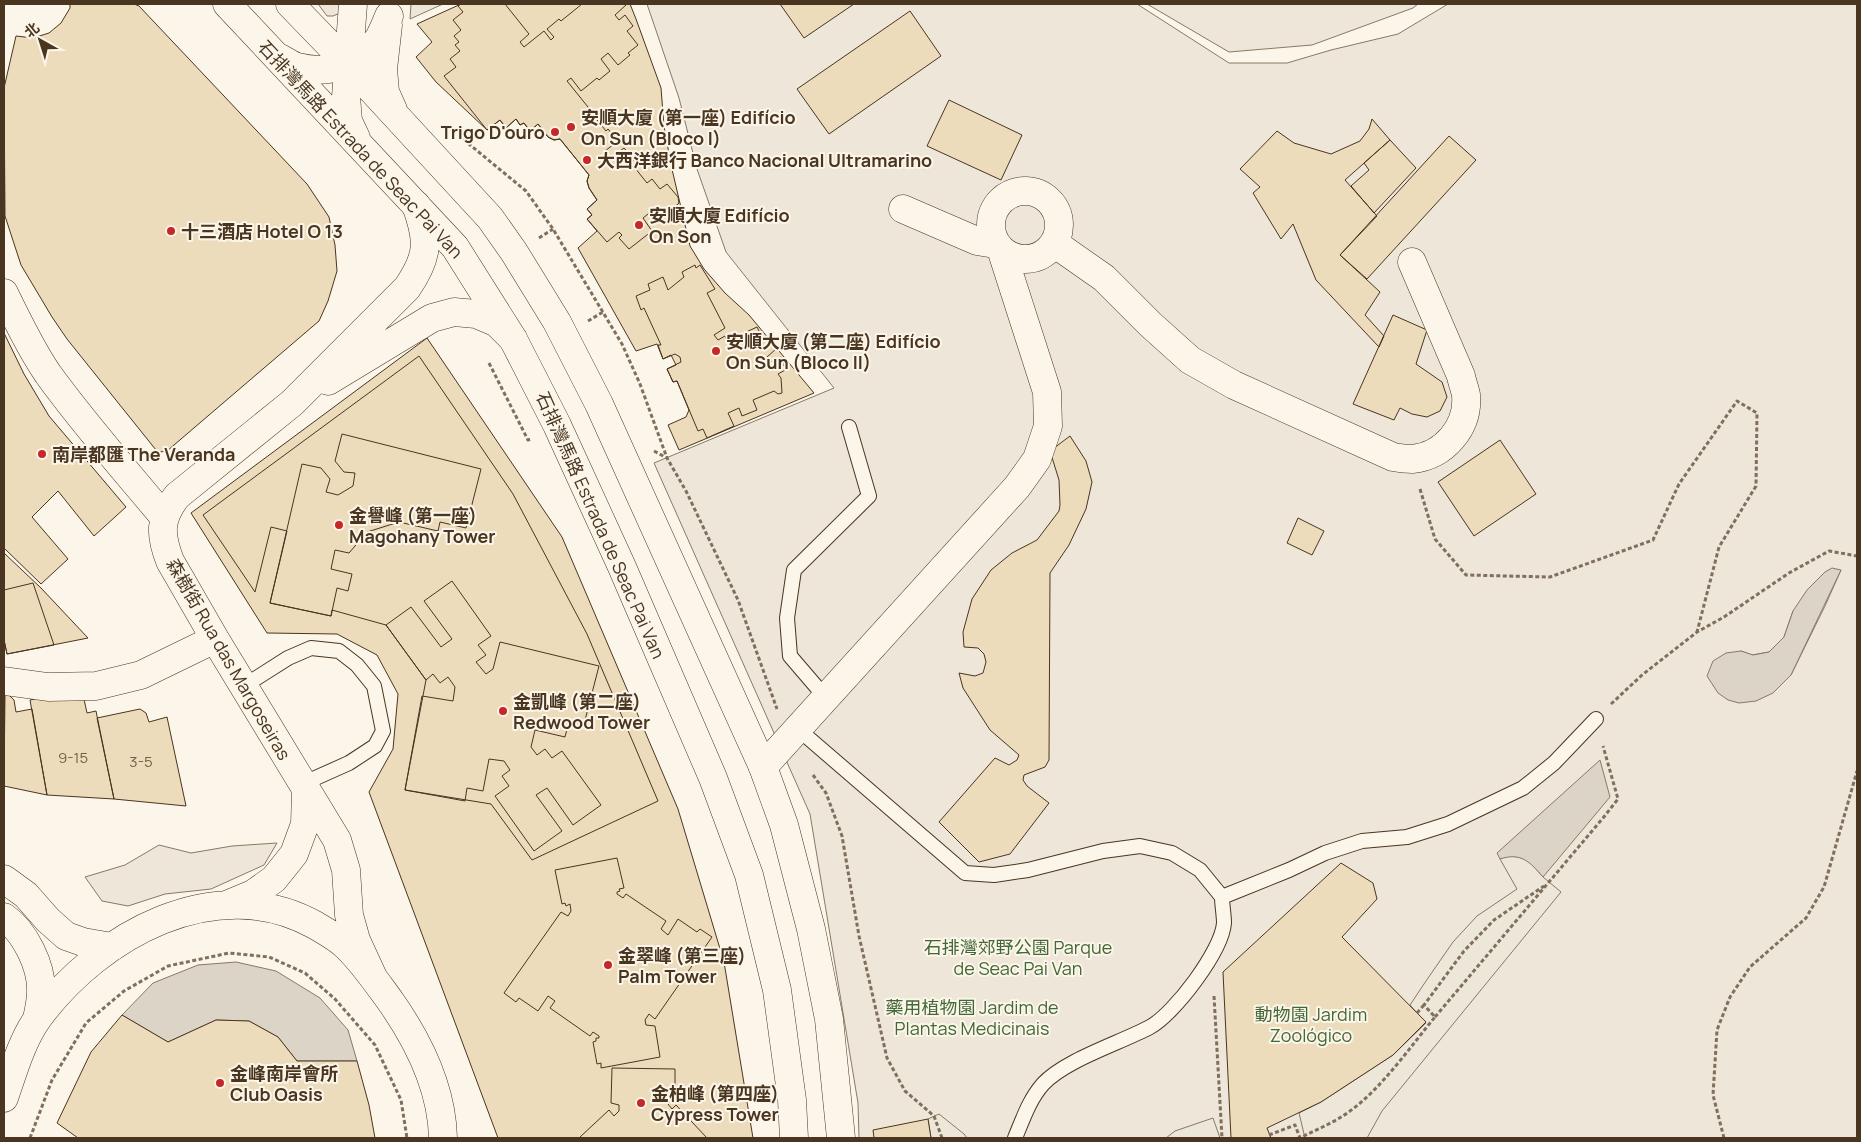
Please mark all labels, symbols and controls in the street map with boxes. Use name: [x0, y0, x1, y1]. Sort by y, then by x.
north arrow: [15, 15, 65, 65]
text: 北: [20, 18, 43, 41]
street label: 石排灣馬路 Estrada de Seac Pai Van: [253, 35, 469, 263]
place label: 安順大廈 (第一座) Edifício On Sun (Bloco I): [581, 105, 796, 150]
place label: Trigo D'ouro: [441, 120, 545, 144]
marker: 安順大廈 (第一座) Edifício On Sun (Bloco I): [565, 121, 577, 133]
marker: Trigo D'ouro: [549, 126, 561, 138]
place label: 大西洋銀行 Banco Nacional Ultramarino: [597, 148, 932, 172]
marker: 大西洋銀行 Banco Nacional Ultramarino: [581, 154, 593, 166]
place label: 安順大廈 Edifício On Son: [649, 203, 790, 248]
place label: 十三酒店 Hotel O 13: [181, 219, 343, 243]
marker: 安順大廈 Edifício On Son: [633, 219, 645, 231]
marker: 十三酒店 Hotel O 13: [165, 225, 177, 237]
place label: 安順大廈 (第二座) Edifício On Sun (Bloco II): [726, 329, 941, 374]
marker: 安順大廈 (第二座) Edifício On Sun (Bloco II): [710, 345, 722, 357]
street label: 石排灣馬路 Estrada de Seac Pai Van: [531, 388, 671, 662]
place label: 南岸都匯 The Veranda: [52, 442, 235, 466]
marker: 南岸都匯 The Veranda: [36, 448, 48, 460]
place label: 金譽峰 (第一座) Magohany Tower: [349, 503, 496, 548]
marker: 金譽峰 (第一座) Magohany Tower: [333, 519, 345, 531]
street label: 森樹街 Rua das Margoseiras: [161, 554, 297, 764]
place label: 金凱峰 (第二座) Redwood Tower: [513, 689, 650, 734]
marker: 金凱峰 (第二座) Redwood Tower: [497, 705, 509, 717]
house number: 9-15: [58, 747, 88, 768]
house number: 3-5: [129, 751, 153, 772]
park label: 石排灣郊野公園 Parque de Seac Pai Van: [924, 935, 1112, 980]
place label: 金翠峰 (第三座) Palm Tower: [618, 943, 746, 988]
marker: 金翠峰 (第三座) Palm Tower: [602, 959, 614, 971]
park label: 藥用植物園 Jardim de Plantas Medicinais: [885, 995, 1059, 1040]
park label: 動物園 Jardim Zoológico: [1255, 1002, 1367, 1047]
place label: 金峰南岸會所 Club Oasis: [230, 1061, 338, 1106]
marker: 金峰南岸會所 Club Oasis: [214, 1077, 226, 1089]
place label: 金柏峰 (第四座) Cypress Tower: [651, 1081, 779, 1126]
marker: 金柏峰 (第四座) Cypress Tower: [635, 1097, 647, 1109]

